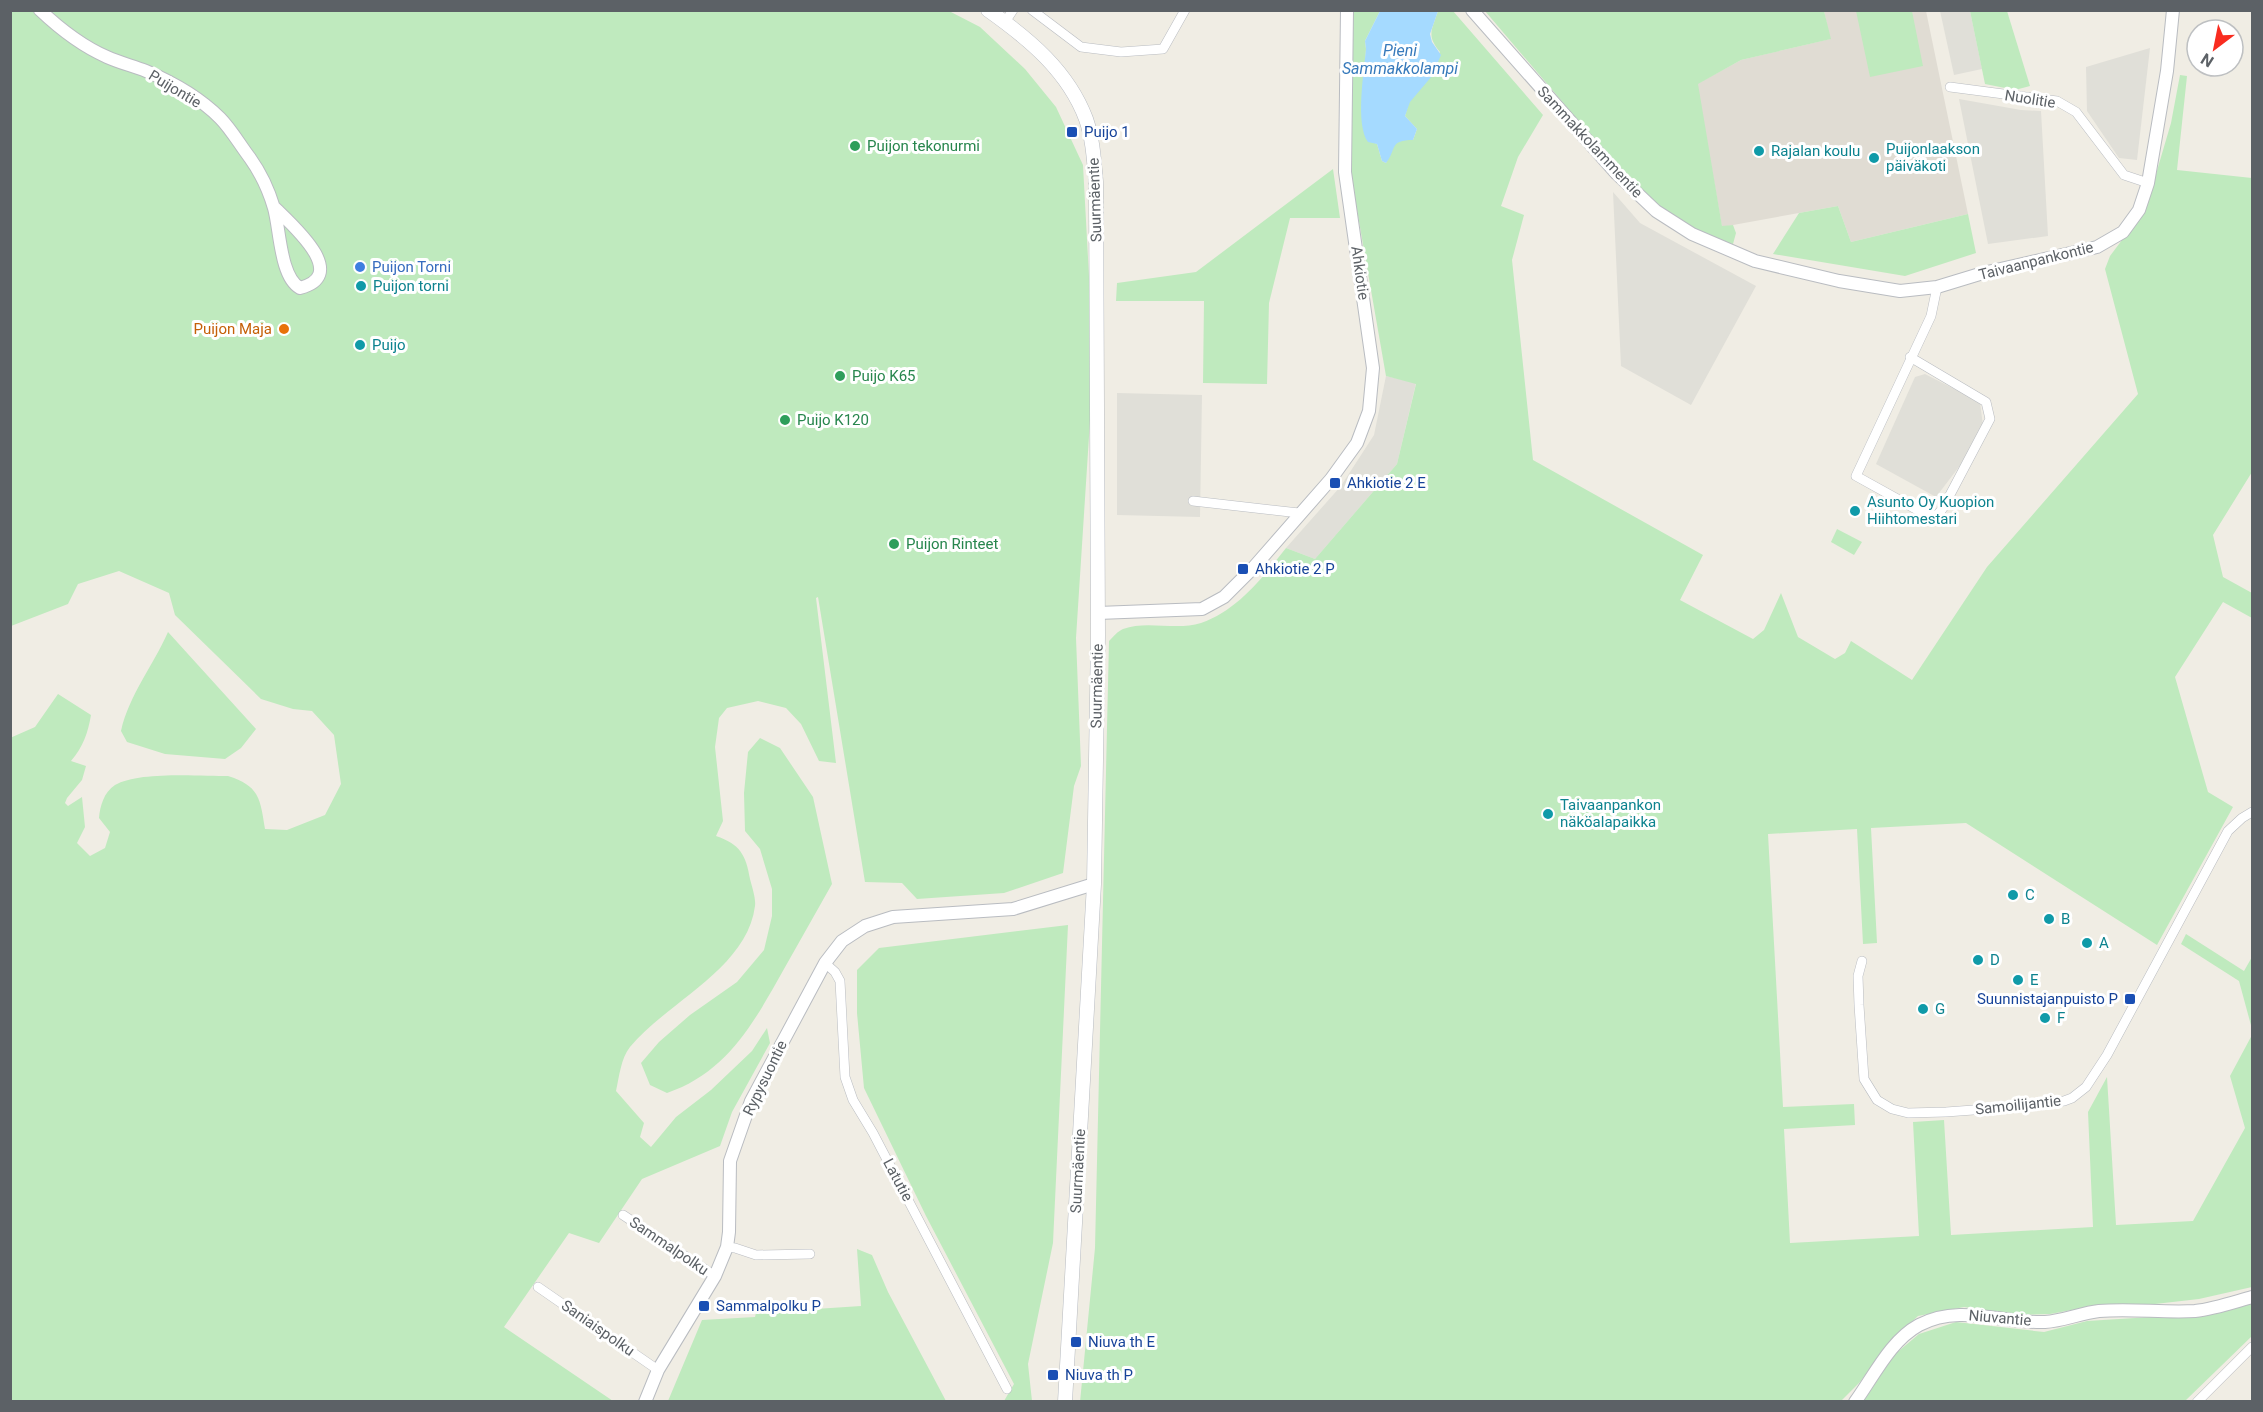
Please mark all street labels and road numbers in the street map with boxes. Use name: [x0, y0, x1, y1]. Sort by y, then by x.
street label: Puijontie: [145, 66, 205, 112]
street label: Sammakkolammentie: [1534, 82, 1646, 202]
street label: Nuolitie: [2003, 86, 2057, 112]
street label: Suurmäentie: [1085, 157, 1105, 243]
street label: Taivaanpankontie: [1977, 238, 2095, 284]
street label: Ahkiotie: [1347, 245, 1373, 301]
street label: Suurmäentie: [1087, 644, 1107, 728]
street label: Rypysuontie: [739, 1038, 791, 1118]
street label: Samoilijantie: [1974, 1092, 2062, 1118]
street label: Suurmäentie: [1067, 1128, 1089, 1214]
street label: Latutie: [879, 1155, 917, 1205]
street label: Sammalpolku: [626, 1213, 712, 1279]
street label: Saniaispolku: [558, 1296, 638, 1360]
street label: Niuvantie: [1968, 1306, 2032, 1330]

